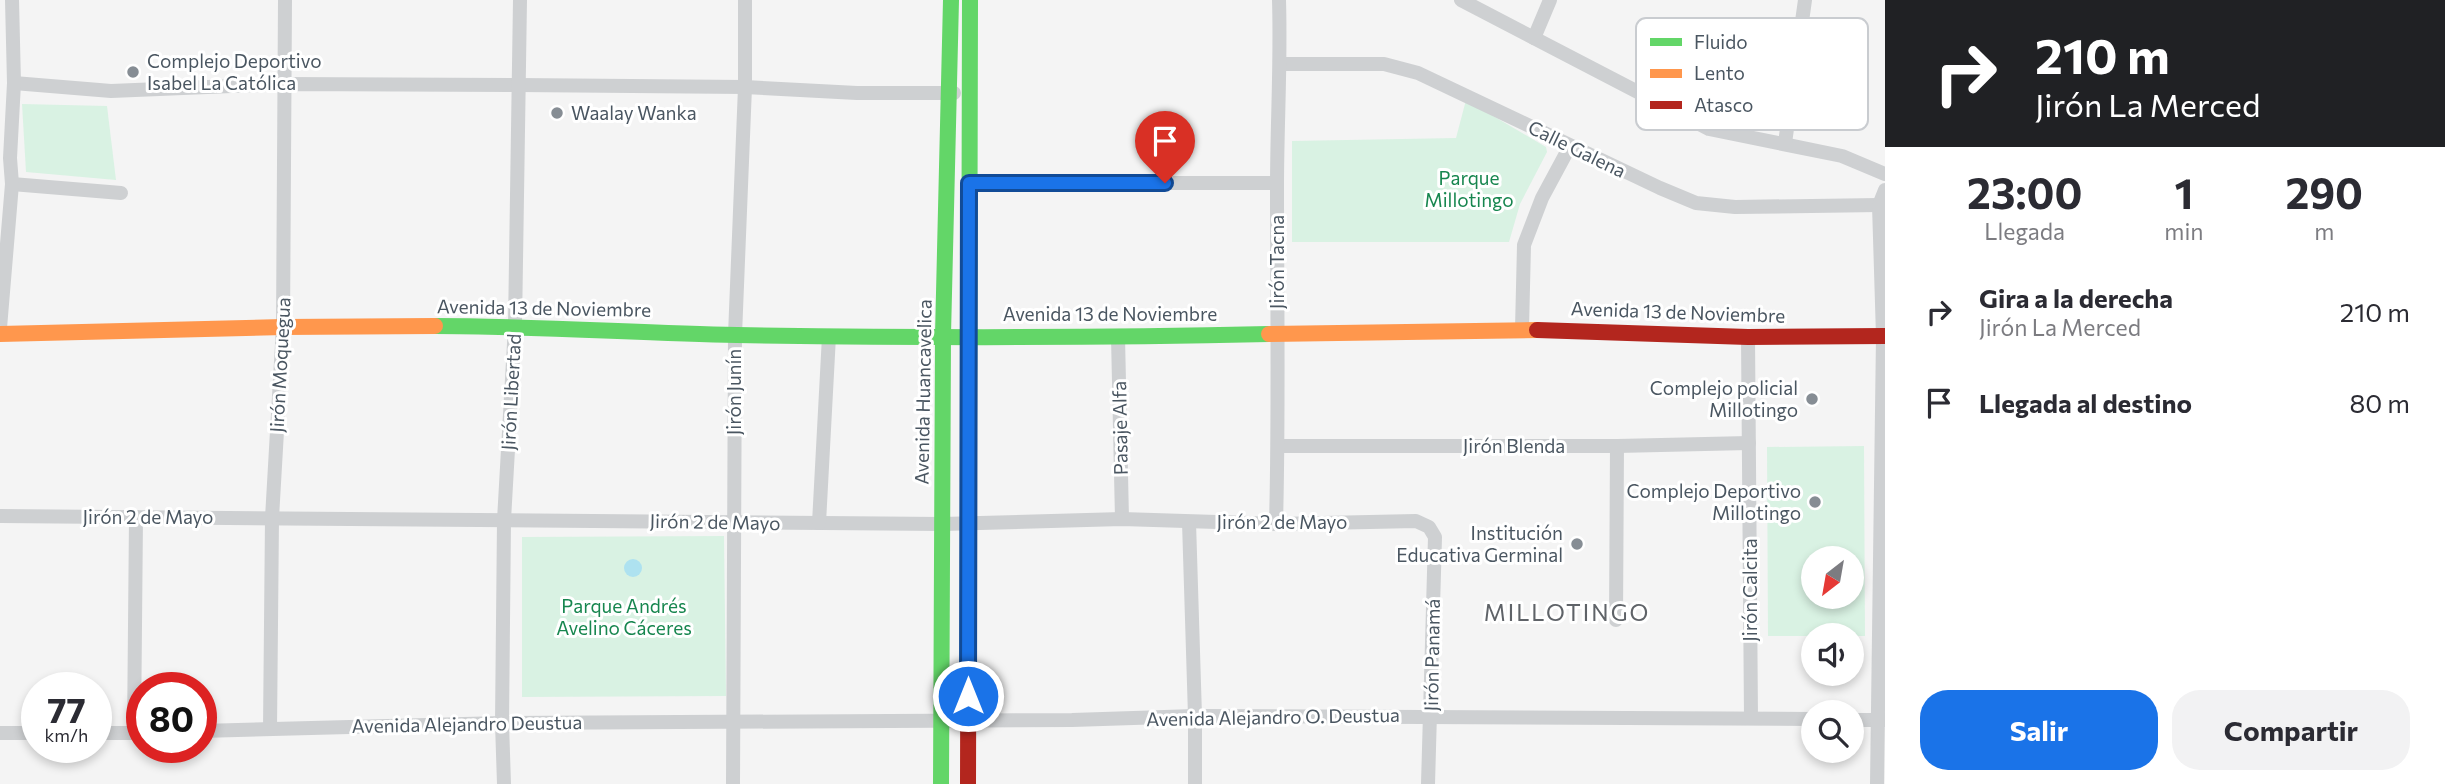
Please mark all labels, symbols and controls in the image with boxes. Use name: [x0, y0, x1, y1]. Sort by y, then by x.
legend: [1636, 18, 1868, 130]
text: 210 m: [2035, 24, 2170, 84]
icon: right: [1920, 28, 2011, 119]
text: Fluido: [1694, 30, 1748, 53]
place label: Complejo Deportivo Isabel La Católica: [147, 49, 322, 94]
text: Lento: [1694, 61, 1745, 84]
marker: Complejo Deportivo Isabel La Católica: [125, 64, 141, 80]
text: Jirón La Merced: [2035, 84, 2260, 124]
text: Atasco: [1694, 93, 1753, 116]
place label: Waalay Wanka: [571, 101, 697, 124]
marker: Waalay Wanka: [549, 105, 565, 121]
pin: [1135, 111, 1195, 183]
street label: Calle Galena: [1525, 115, 1630, 182]
icon: arrive: [1146, 122, 1184, 160]
park label: Parque Millotingo: [1425, 166, 1513, 211]
text: 23:00: [1967, 166, 2082, 218]
text: 1: [2174, 166, 2193, 218]
text: 290: [2286, 166, 2363, 218]
street label: Jirón Tacna: [1265, 215, 1288, 309]
text: Llegada: [1984, 217, 2065, 245]
text: min: [2164, 217, 2204, 245]
text: m: [2314, 217, 2334, 245]
text: Gira a la derecha: [1979, 282, 2173, 313]
icon: right: [1920, 293, 1958, 331]
street label: Avenida 13 de Noviembre: [437, 294, 651, 321]
street label: Avenida 13 de Noviembre: [1570, 296, 1786, 327]
text: 210 m: [2340, 296, 2410, 327]
street label: Jirón Moquegua: [264, 297, 295, 433]
street label: Avenida Huancavelica: [909, 299, 936, 485]
street label: Avenida 13 de Noviembre: [1003, 302, 1217, 325]
text: Jirón La Merced: [1979, 313, 2141, 341]
street label: Jirón Libertad: [496, 333, 525, 451]
street label: Jirón Junín: [722, 349, 745, 435]
place label: Complejo policial Millotingo: [1650, 376, 1798, 421]
street label: Pasaje Alfa: [1107, 381, 1132, 475]
icon: arrive: [1920, 384, 1958, 422]
text: Llegada al destino: [1979, 387, 2192, 418]
text: 80 m: [2350, 387, 2410, 418]
marker: Complejo policial Millotingo: [1804, 391, 1820, 407]
street label: Jirón Blenda: [1463, 434, 1565, 457]
place label: Complejo Deportivo Millotingo: [1626, 479, 1801, 524]
marker: Complejo Deportivo Millotingo: [1807, 494, 1823, 510]
street label: Jirón 2 de Mayo: [83, 505, 213, 528]
street label: Jirón 2 de Mayo: [649, 509, 781, 534]
street label: Jirón 2 de Mayo: [1217, 510, 1347, 533]
place label: Institución Educativa Germinal: [1396, 521, 1563, 566]
marker: Institución Educativa Germinal: [1569, 536, 1585, 552]
street label: Jirón Calcita: [1738, 538, 1761, 642]
north arrow: [1801, 546, 1864, 609]
map controls: [1801, 546, 1864, 763]
park label: Parque Andrés Avelino Cáceres: [556, 594, 692, 639]
street label: Jirón Panamá: [1419, 598, 1444, 712]
district label: MILLOTINGO: [1484, 598, 1650, 626]
button: sound: [1801, 623, 1864, 686]
position arrow: [931, 659, 1005, 733]
speed limit sign: 80: [126, 672, 217, 763]
text: 77: [47, 687, 86, 730]
button: Salir: [1920, 690, 2158, 770]
button: Compartir: [2172, 690, 2410, 770]
button: search: [1801, 700, 1864, 763]
street label: Avenida Alejandro O. Deustua: [1146, 703, 1400, 730]
street label: Avenida Alejandro Deustua: [352, 710, 582, 737]
text: km/h: [45, 724, 88, 746]

